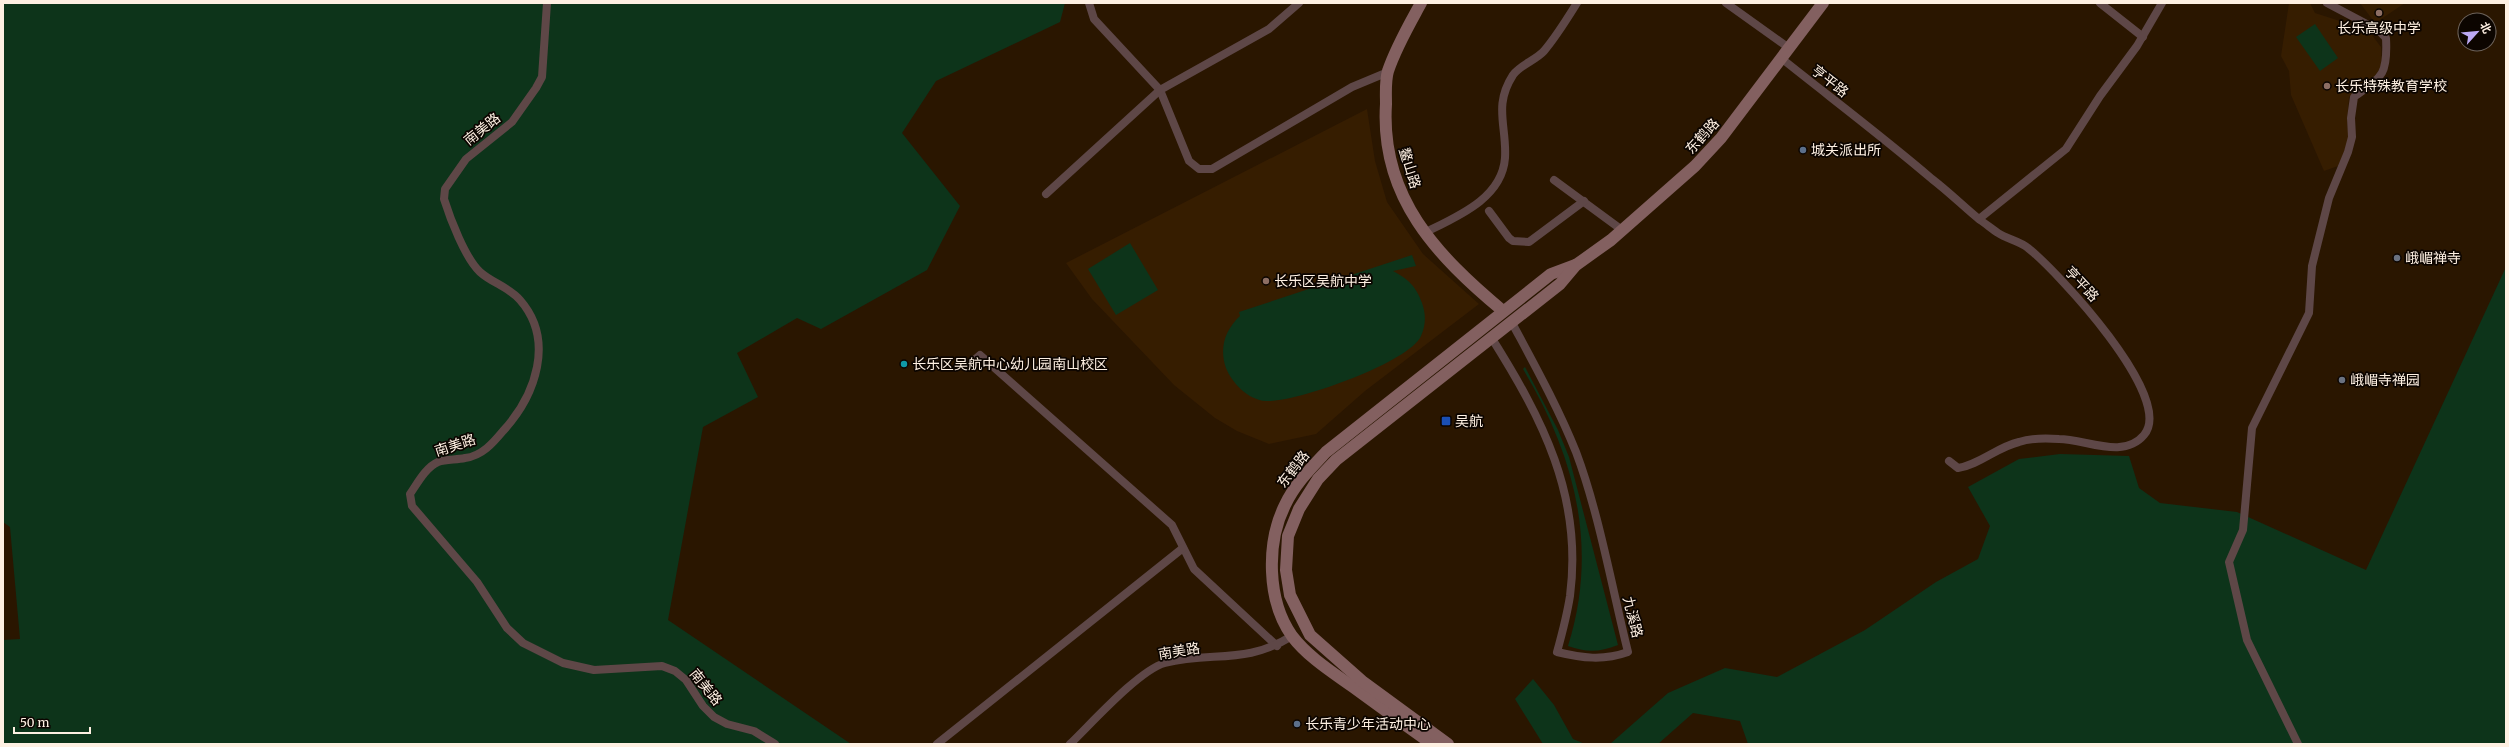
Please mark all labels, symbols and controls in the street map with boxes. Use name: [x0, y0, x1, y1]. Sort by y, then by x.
marker: 长乐高级中学: [2374, 8, 2384, 18]
north arrow: [2457, 12, 2497, 52]
place label: 长乐高级中学: [2337, 19, 2421, 37]
text: 北: [2477, 19, 2495, 36]
street label: 亨平路: [1808, 61, 1852, 101]
place label: 长乐特殊教育学校: [2335, 77, 2447, 95]
marker: 长乐特殊教育学校: [2322, 81, 2332, 91]
street label: 南美路: [460, 109, 504, 149]
street label: 东鹤路: [1681, 114, 1723, 158]
place label: 城关派出所: [1811, 141, 1881, 159]
street label: 鳌山路: [1395, 145, 1425, 191]
marker: 城关派出所: [1798, 145, 1808, 155]
place label: 峨嵋禅寺: [2405, 249, 2461, 267]
marker: 峨嵋禅寺: [2392, 253, 2402, 263]
street label: 亨平路: [2061, 263, 2103, 305]
place label: 长乐区吴航中学: [1274, 272, 1372, 290]
marker: 长乐区吴航中学: [1261, 276, 1271, 286]
place label: 长乐区吴航中心幼儿园南山校区: [912, 355, 1108, 373]
marker: 长乐区吴航中心幼儿园南山校区: [899, 359, 909, 369]
place label: 峨嵋寺禅园: [2350, 371, 2420, 389]
marker: 峨嵋寺禅园: [2337, 375, 2347, 385]
place label: 吴航: [1455, 412, 1483, 430]
marker: 吴航: [1440, 415, 1452, 427]
street label: 南美路: [432, 430, 478, 460]
street label: 东鹤路: [1273, 447, 1313, 491]
street label: 九溪路: [1619, 594, 1647, 640]
street label: 南美路: [1157, 639, 1201, 663]
street label: 南美路: [686, 665, 726, 709]
scale bar: [14, 709, 90, 735]
text: 50 m: [20, 715, 49, 730]
place label: 长乐青少年活动中心: [1305, 715, 1431, 733]
marker: 长乐青少年活动中心: [1292, 719, 1302, 729]

